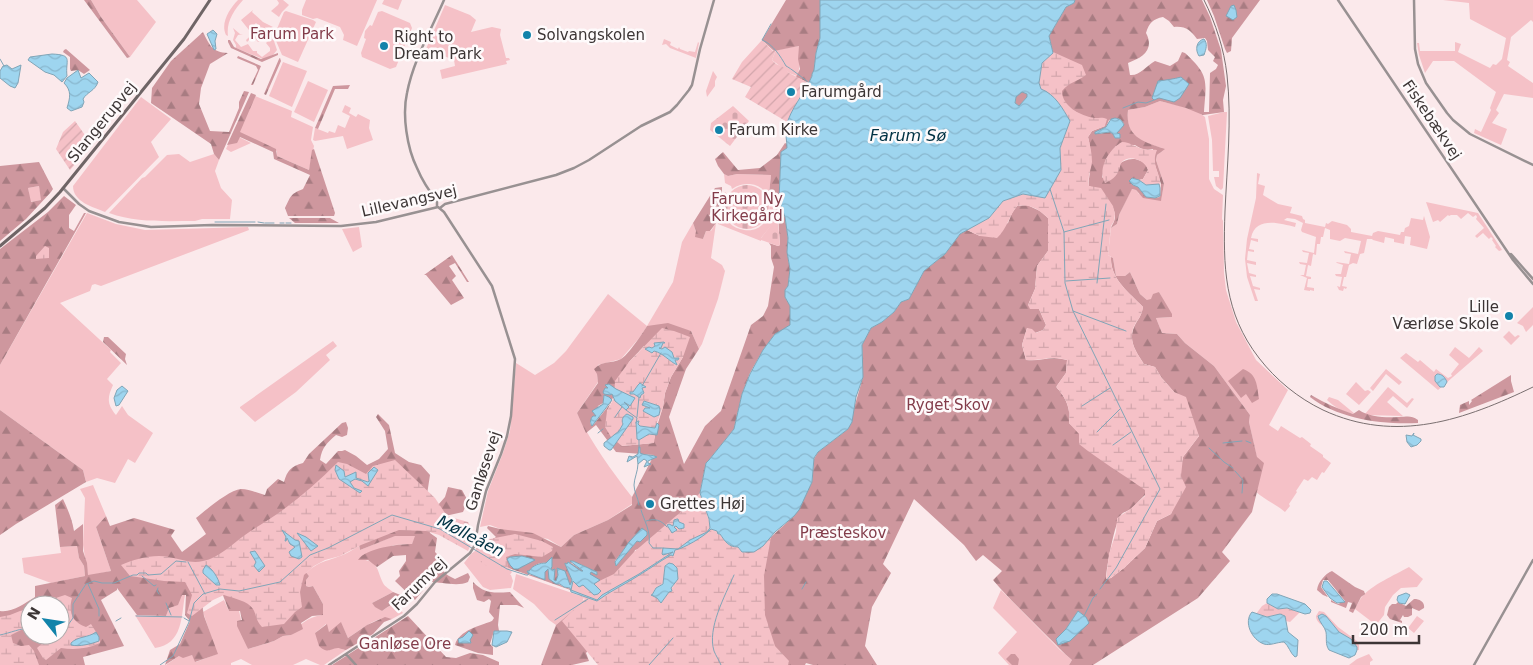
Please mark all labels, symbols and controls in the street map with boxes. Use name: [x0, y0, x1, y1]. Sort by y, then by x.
park label: Farum Park: [250, 25, 334, 43]
place label: Solvangskolen: [537, 26, 645, 44]
place label: Right to Dream Park: [394, 28, 482, 63]
marker: Solvangskolen: [521, 29, 533, 41]
marker: Right to Dream Park: [378, 40, 390, 52]
street label: Fiskebækvej: [1399, 77, 1465, 163]
street label: Slangerupvej: [64, 78, 140, 166]
place label: Farumgård: [801, 83, 882, 101]
marker: Farumgård: [785, 86, 797, 98]
place label: Farum Kirke: [729, 121, 818, 139]
marker: Farum Kirke: [713, 124, 725, 136]
water label: Farum Sø: [870, 126, 946, 145]
street label: Lillevangsvej: [360, 181, 458, 221]
park label: Farum Ny Kirkegård: [711, 190, 783, 225]
place label: Lille Værløse Skole: [1392, 298, 1499, 333]
marker: Lille Værløse Skole: [1503, 310, 1515, 322]
park label: Ryget Skov: [906, 396, 990, 414]
street label: Ganløsevej: [462, 429, 504, 513]
place label: Grettes Høj: [660, 495, 745, 513]
marker: Grettes Høj: [644, 498, 656, 510]
water label: Mølleåen: [435, 511, 507, 561]
park label: Præsteskov: [800, 524, 886, 542]
street label: Farumvej: [388, 554, 450, 614]
north arrow: [20, 595, 70, 645]
text: N: [24, 604, 44, 623]
scale bar: [1353, 612, 1419, 644]
text: 200 m: [1360, 621, 1408, 639]
park label: Ganløse Ore: [359, 635, 451, 653]

